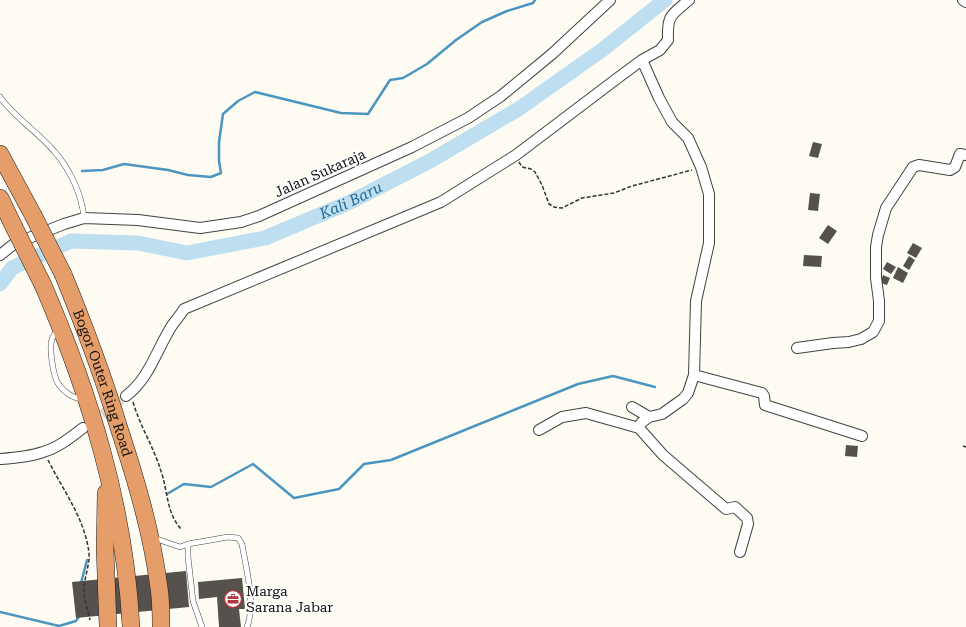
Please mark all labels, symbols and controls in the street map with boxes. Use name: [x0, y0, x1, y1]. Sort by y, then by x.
street label: Jalan Sukaraja: [272, 146, 368, 200]
water label: Kali Baru: [316, 178, 385, 223]
street label: Bogor Outer Ring Road: [70, 307, 136, 458]
place label: Marga Sarana Jabar: [246, 583, 333, 615]
office icon: Marga Sarana Jabar: [223, 589, 243, 609]

